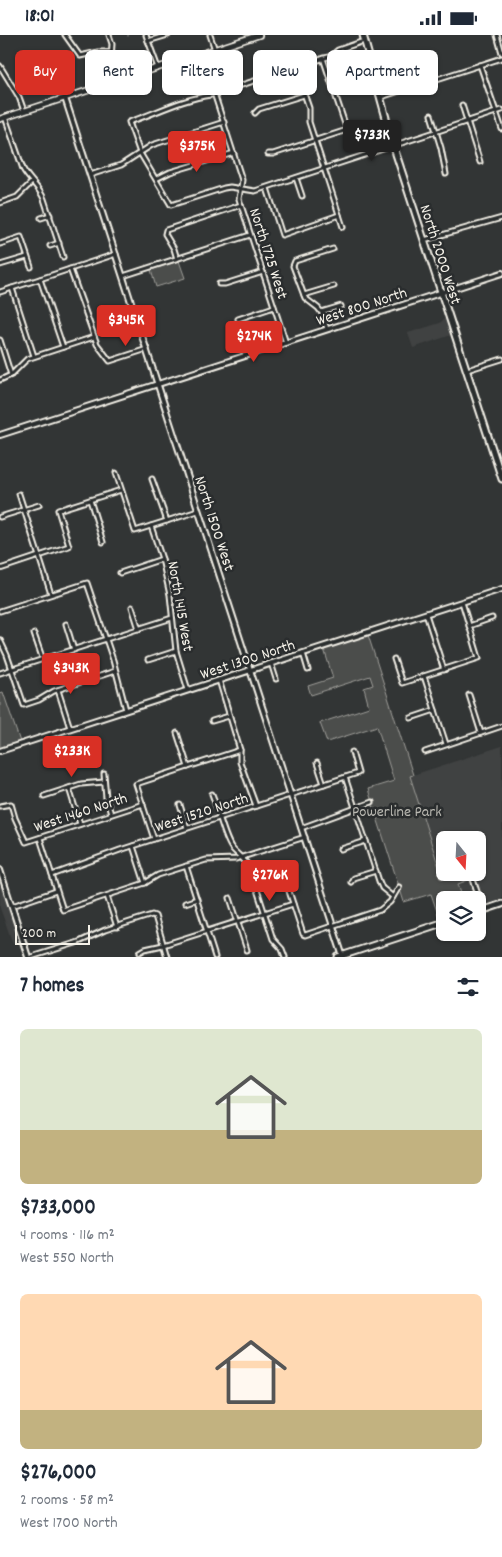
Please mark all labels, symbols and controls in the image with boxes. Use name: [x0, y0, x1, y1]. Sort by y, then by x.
text: 18:01: [25, 4, 54, 31]
chip: Buy: [15, 50, 75, 95]
chip: Rent: [85, 50, 152, 95]
chip: Filters: [162, 50, 243, 95]
chip: New: [253, 50, 317, 95]
chip: Apartment: [327, 50, 438, 95]
pin: $733K: [337, 119, 407, 162]
text: $733K: [354, 124, 390, 147]
pin: $375K: [162, 131, 232, 173]
text: $375K: [179, 135, 215, 158]
street label: North 2000 West: [413, 202, 467, 308]
street label: North 1725 West: [242, 205, 293, 302]
street label: West 800 North: [313, 282, 410, 333]
pin: $345K: [91, 305, 161, 347]
text: $345K: [108, 309, 144, 332]
pin: $274K: [219, 321, 289, 363]
text: $274K: [236, 325, 272, 348]
street label: North 1500 West: [187, 473, 240, 574]
street label: North 1415 West: [160, 559, 199, 654]
street label: West 1300 North: [197, 634, 298, 687]
pin: $343K: [36, 653, 106, 695]
text: $343K: [53, 657, 89, 680]
pin: $233K: [37, 735, 107, 778]
text: $233K: [54, 740, 90, 763]
street label: West 1460 North: [31, 787, 130, 839]
street label: West 1520 North: [152, 787, 251, 839]
park label: Powerline Park: [352, 801, 442, 824]
north arrow: [436, 831, 486, 881]
map controls: [436, 831, 486, 941]
pin: $276K: [235, 859, 305, 902]
text: $276K: [252, 864, 288, 887]
button: layers: [436, 891, 486, 941]
scale bar: [15, 922, 90, 945]
text: 200 m: [22, 924, 56, 944]
text: 7 homes: [20, 972, 84, 1002]
icon: filters: [454, 973, 482, 1001]
icon: home: [206, 1062, 296, 1152]
text: $733,000: [20, 1194, 96, 1224]
text: 4 rooms · 116 m²: [20, 1224, 115, 1247]
text: West 550 North: [20, 1247, 114, 1270]
icon: home: [206, 1327, 296, 1417]
text: $276,000: [20, 1459, 96, 1489]
text: 2 rooms · 58 m²: [20, 1489, 114, 1512]
text: West 1700 North: [20, 1512, 117, 1535]

